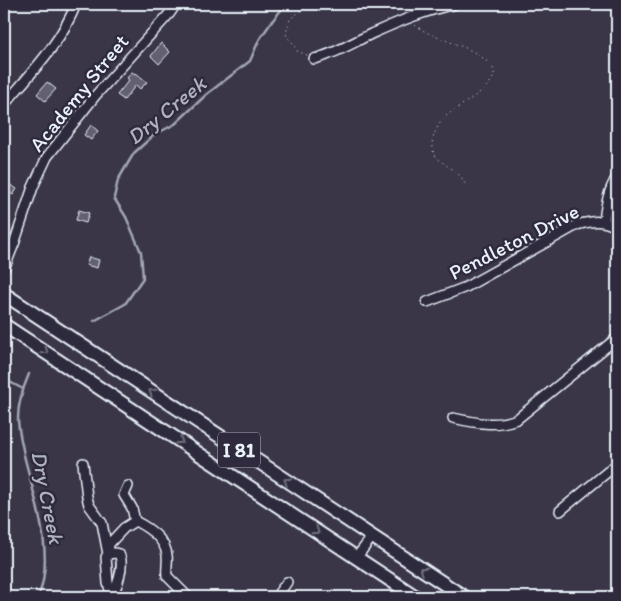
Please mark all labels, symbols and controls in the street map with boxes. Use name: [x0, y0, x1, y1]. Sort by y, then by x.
street label: Academy Street: [24, 29, 134, 156]
water label: Dry Creek: [121, 69, 213, 150]
street label: Pendleton Drive: [445, 198, 583, 285]
one-way arrow: [39, 345, 48, 355]
one-way arrow: [148, 389, 157, 398]
road number: I 81: [218, 432, 260, 468]
one-way arrow: [174, 435, 184, 444]
water label: Dry Creek: [25, 448, 70, 547]
one-way arrow: [284, 478, 293, 487]
one-way arrow: [310, 525, 319, 534]
one-way arrow: [419, 567, 428, 577]

